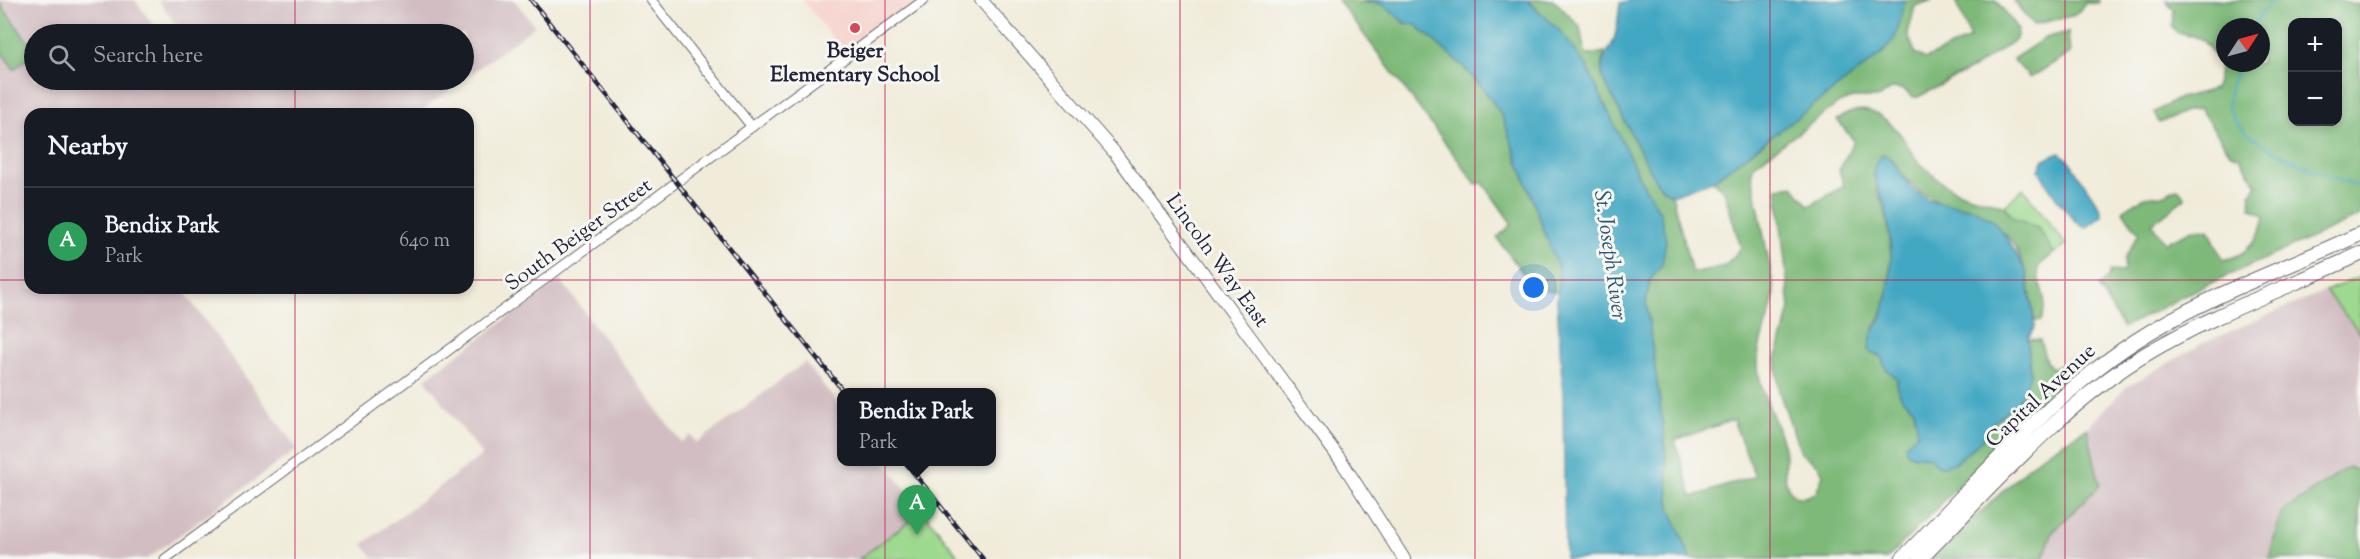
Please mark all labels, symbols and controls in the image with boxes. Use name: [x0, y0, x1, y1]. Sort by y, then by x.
north arrow: [2216, 18, 2270, 72]
map controls: [2288, 18, 2342, 126]
button: +: [2288, 18, 2342, 72]
marker: Beiger Elementary School: [848, 21, 862, 35]
search box: [24, 24, 474, 90]
place label: Beiger Elementary School: [770, 37, 940, 91]
icon: search: [45, 41, 78, 74]
text: Search here: [93, 41, 203, 73]
button: −: [2288, 72, 2342, 126]
text: Nearby: [48, 129, 128, 166]
street label: South Beiger Street: [499, 172, 659, 299]
street label: Lincoln Way East: [1158, 188, 1275, 334]
water label: St. Joseph River: [1584, 188, 1634, 323]
text: Bendix Park: [105, 211, 219, 243]
text: A: [59, 227, 76, 256]
text: 640 m: [399, 227, 450, 256]
text: Park: [105, 243, 143, 272]
your location: [1519, 273, 1548, 302]
street label: Capital Avenue: [1980, 337, 2103, 456]
popup: [837, 388, 996, 466]
text: Bendix Park: [859, 397, 974, 429]
text: Park: [859, 429, 898, 458]
pin: A: [898, 486, 936, 535]

